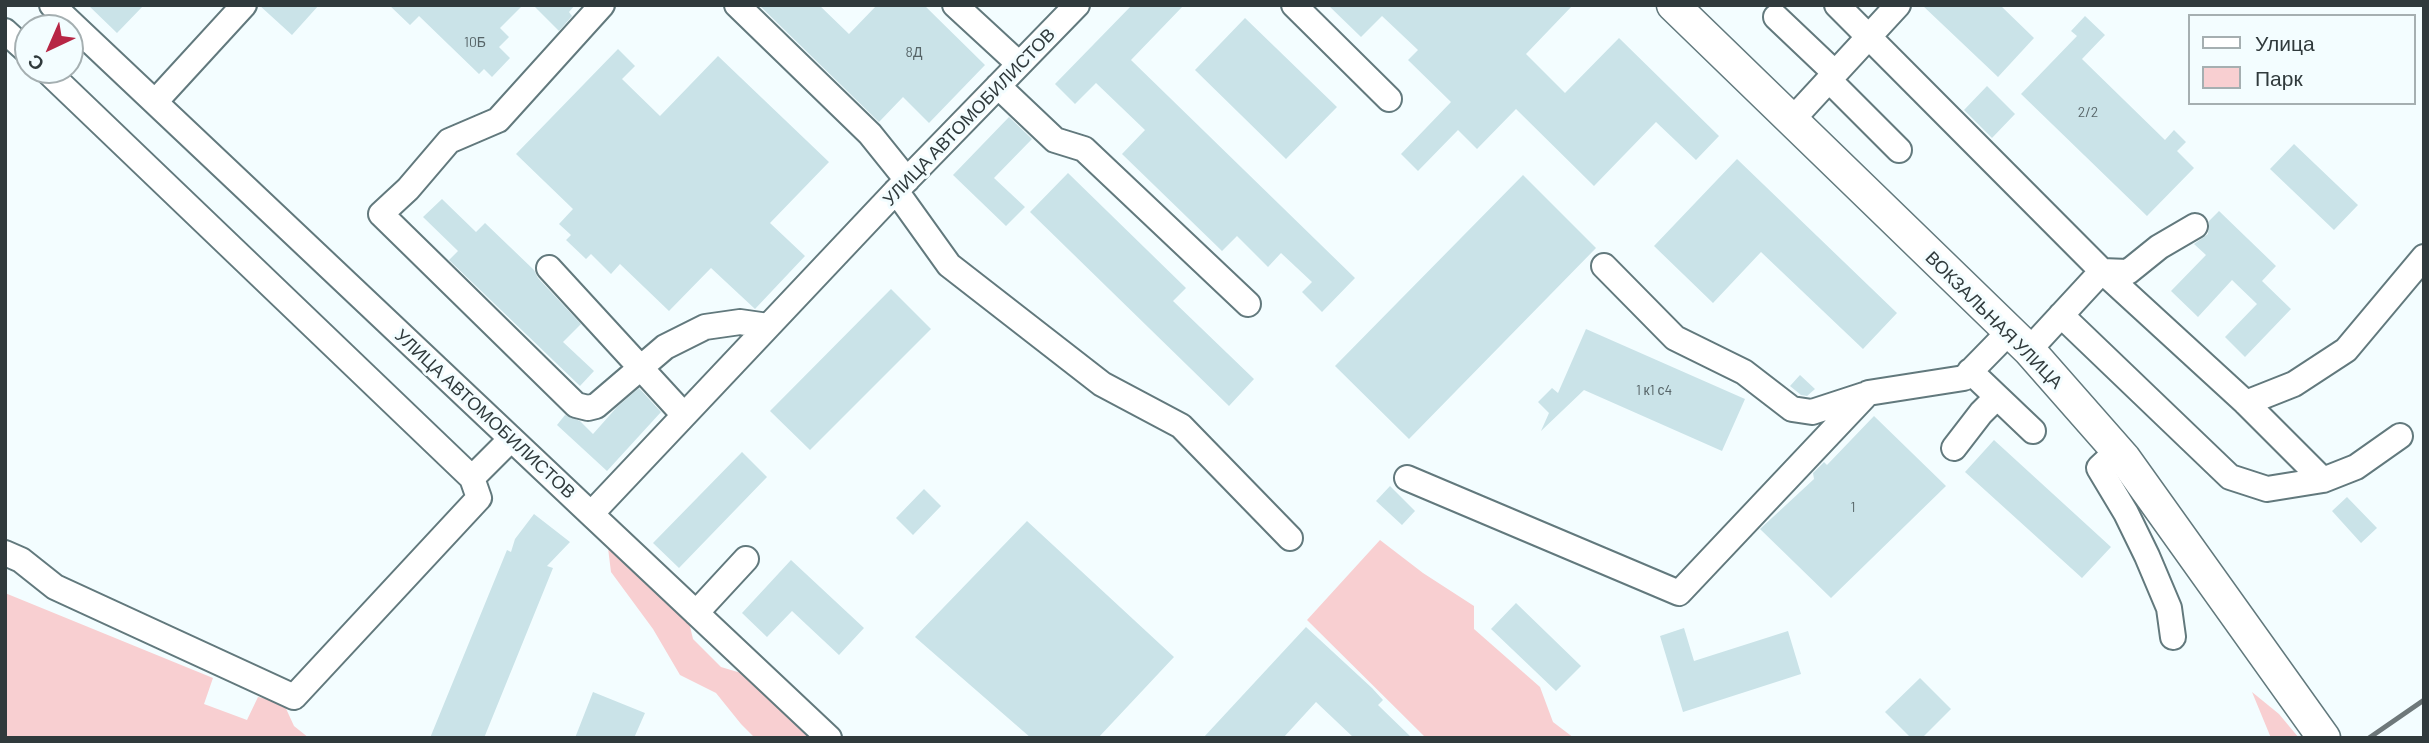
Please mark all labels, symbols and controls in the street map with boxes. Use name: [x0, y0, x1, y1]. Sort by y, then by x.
north arrow: [14, 14, 84, 84]
legend: [2188, 14, 2415, 105]
street label: УЛИЦА АВТОМОБИЛИСТОВ: [878, 24, 1060, 210]
text: Улица: [2255, 30, 2315, 55]
house number: 10Б: [464, 34, 486, 50]
house number: 8Д: [906, 44, 922, 60]
text: С: [23, 50, 48, 76]
text: Парк: [2255, 65, 2303, 90]
house number: 2/2: [2078, 104, 2098, 120]
street label: ВОКЗАЛЬНАЯ УЛИЦА: [1921, 247, 2067, 393]
street label: УЛИЦА АВТОМОБИЛИСТОВ: [390, 325, 580, 503]
house number: 1 к1 с4: [1636, 382, 1672, 398]
house number: 1: [1851, 499, 1855, 515]

